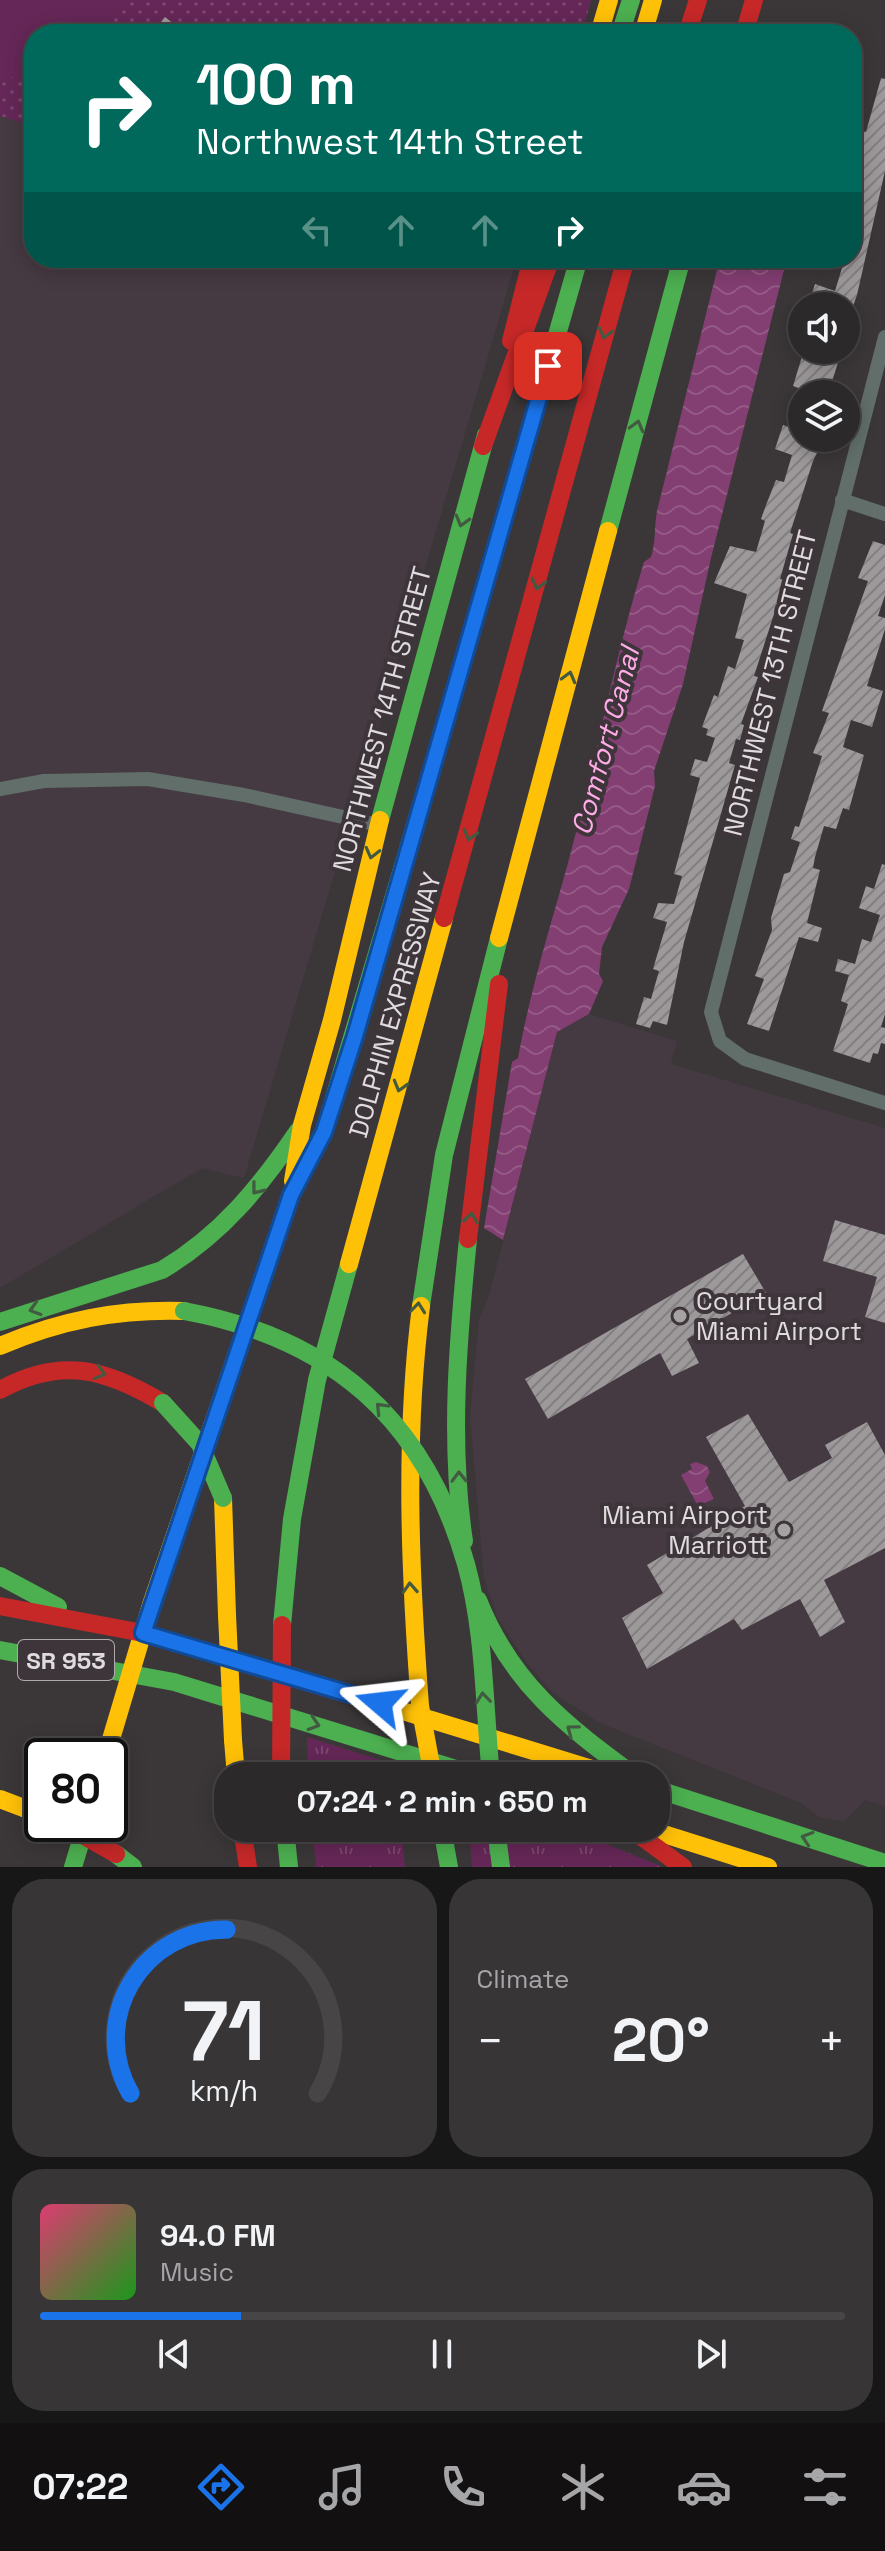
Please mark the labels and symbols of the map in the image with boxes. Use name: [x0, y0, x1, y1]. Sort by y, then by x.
one-way arrow: [598, 326, 615, 340]
pin: [514, 332, 582, 400]
one-way arrow: [628, 420, 644, 434]
one-way arrow: [455, 514, 471, 528]
street label: NORTHWEST 13TH STREET: [716, 527, 824, 839]
street label: NORTHWEST 14TH STREET: [325, 563, 439, 875]
one-way arrow: [530, 577, 547, 591]
water label: Comfort Canal: [563, 640, 648, 839]
one-way arrow: [560, 671, 576, 685]
one-way arrow: [462, 828, 479, 842]
one-way arrow: [364, 846, 381, 860]
street label: DOLPHIN EXPRESSWAY: [341, 869, 449, 1141]
one-way arrow: [392, 1078, 409, 1092]
one-way arrow: [253, 1180, 267, 1195]
one-way arrow: [462, 1211, 479, 1225]
place label: Courtyard Miami Airport: [696, 1284, 862, 1348]
one-way arrow: [28, 1300, 42, 1316]
one-way arrow: [410, 1301, 427, 1314]
marker: Courtyard Miami Airport: [671, 1307, 689, 1325]
one-way arrow: [93, 1364, 107, 1380]
one-way arrow: [376, 1402, 390, 1417]
one-way arrow: [450, 1470, 467, 1483]
place label: Miami Airport Marriott: [602, 1498, 768, 1562]
marker: Miami Airport Marriott: [775, 1521, 793, 1539]
one-way arrow: [402, 1581, 419, 1594]
road number: SR 953: [18, 1640, 114, 1680]
position arrow: [338, 1661, 422, 1745]
one-way arrow: [474, 1692, 491, 1705]
one-way arrow: [306, 1715, 320, 1731]
one-way arrow: [566, 1725, 581, 1740]
speed limit sign: 80: [24, 1738, 128, 1842]
one-way arrow: [801, 1831, 814, 1847]

